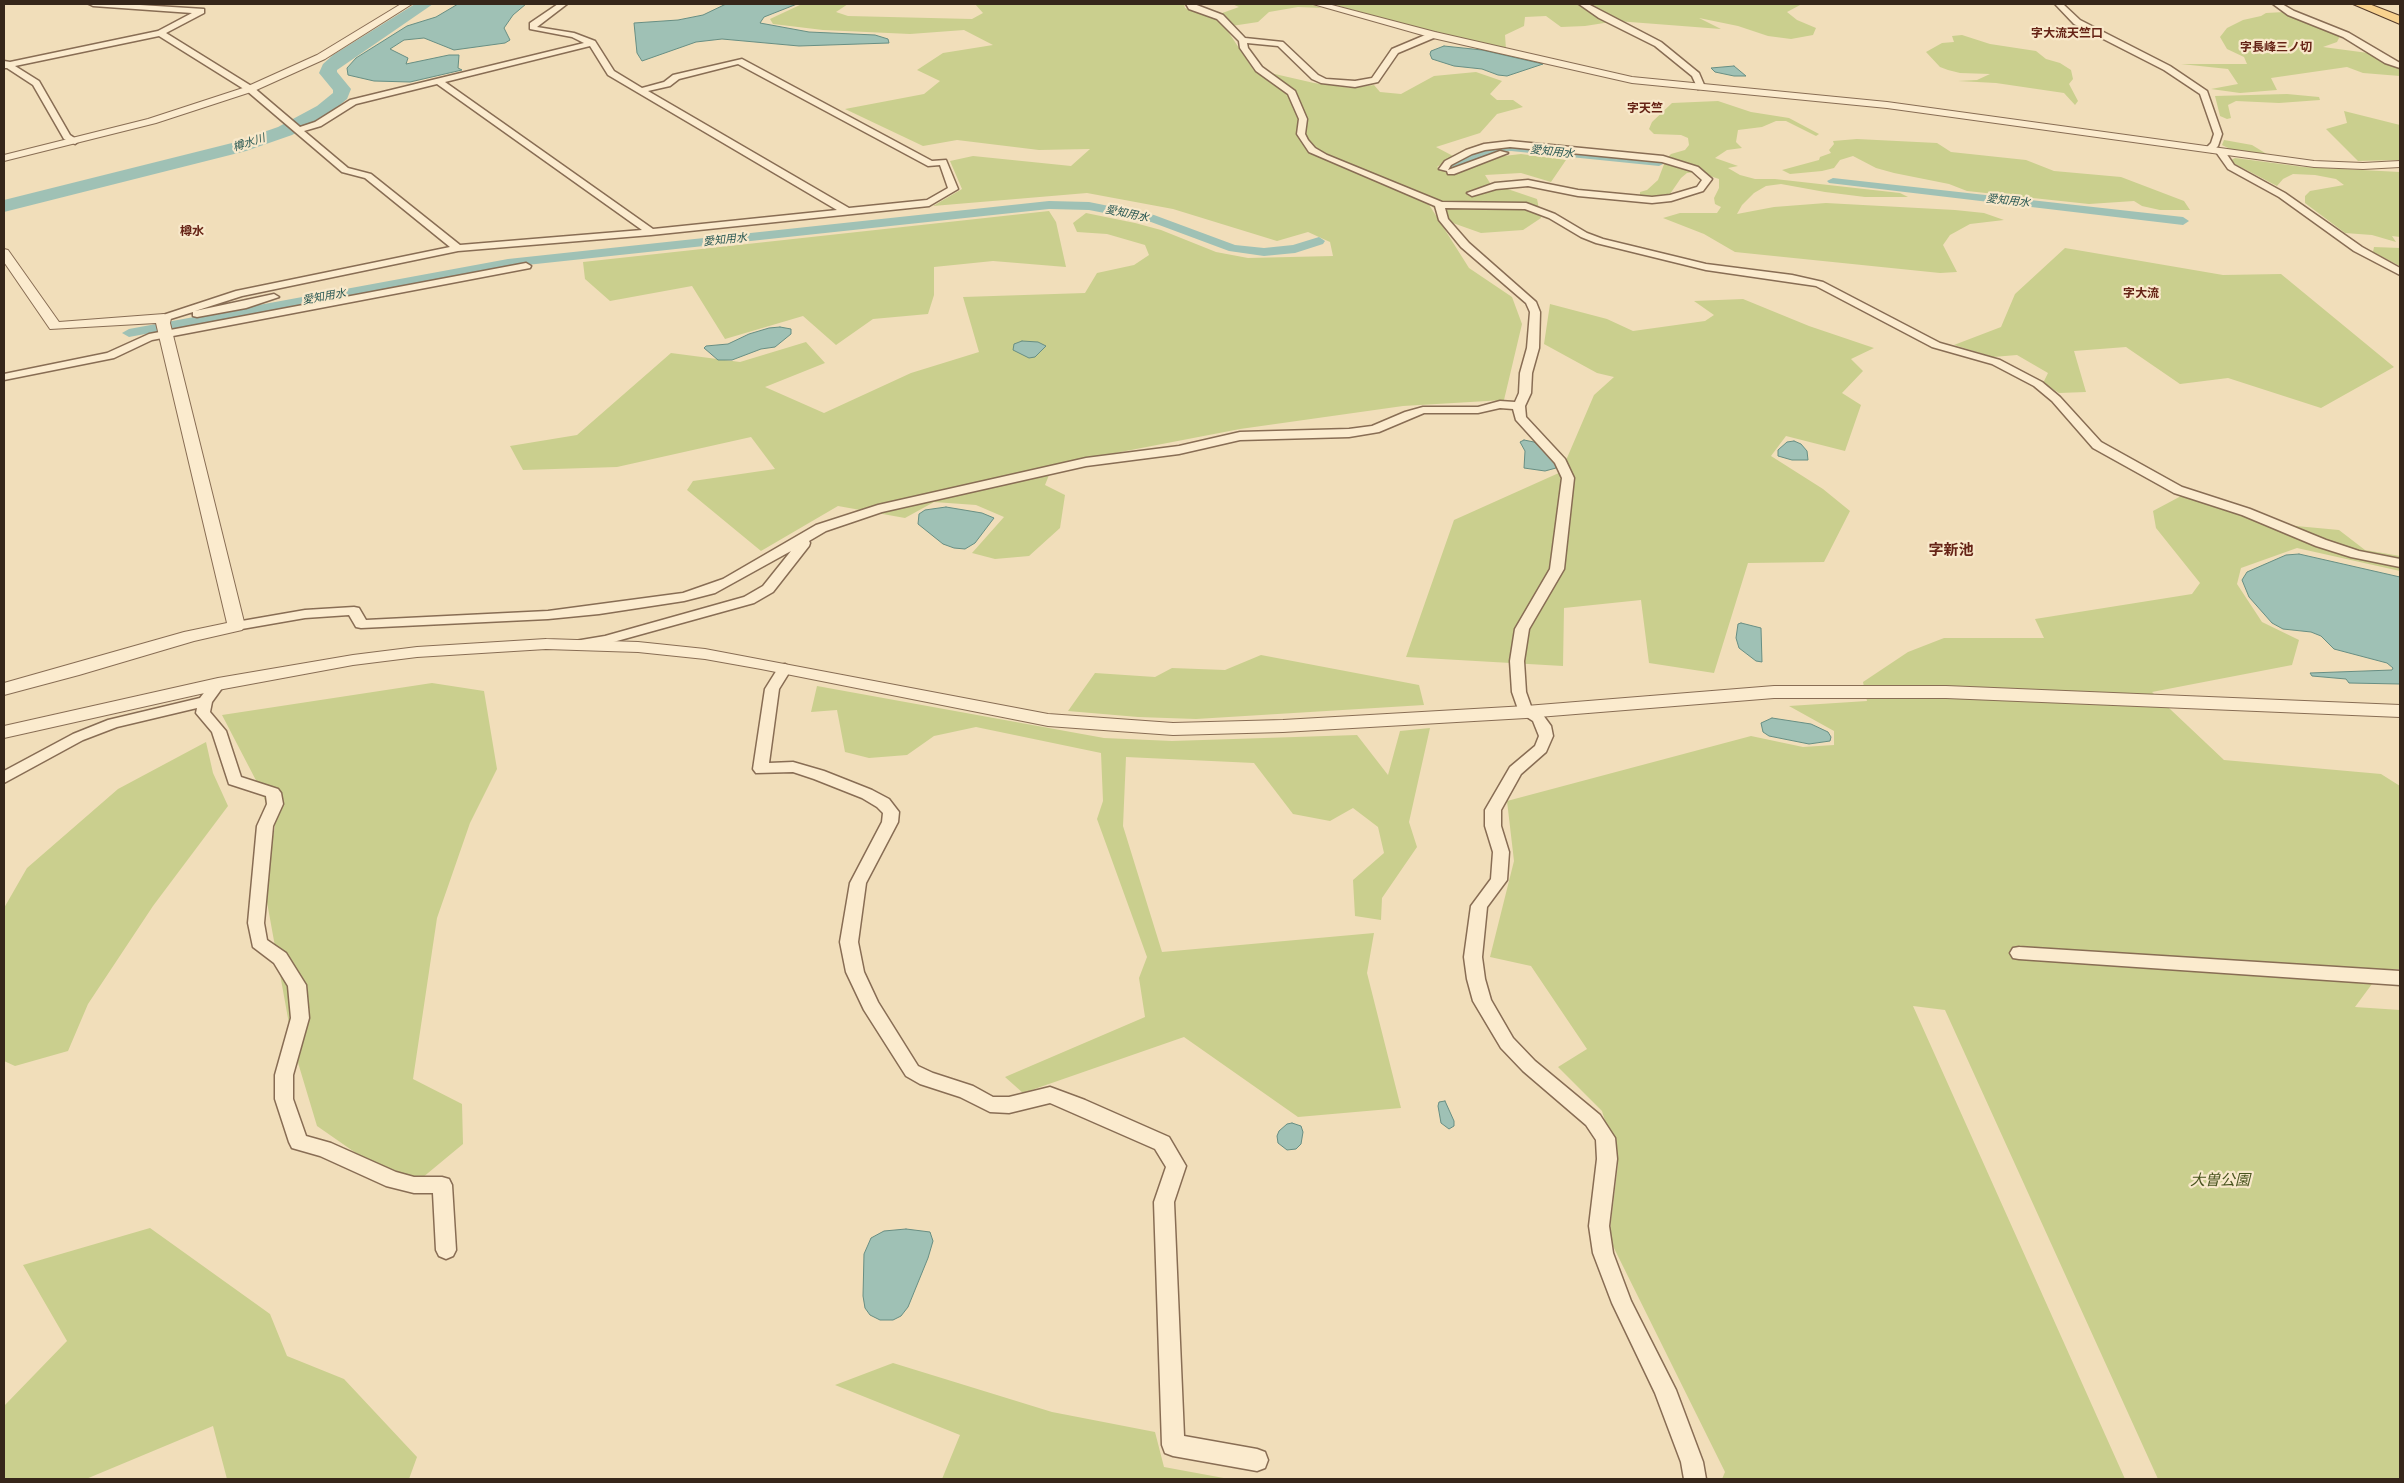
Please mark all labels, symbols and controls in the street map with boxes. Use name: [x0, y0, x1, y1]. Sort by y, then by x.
district label: 字大流天竺口: [2031, 27, 2103, 41]
district label: 字長峰三ノ切: [2240, 41, 2312, 55]
district label: 字天竺: [1627, 102, 1663, 116]
water label: 樽水川: [231, 132, 267, 154]
water label: 愛知用水: [1529, 143, 1575, 161]
water label: 愛知用水: [1985, 192, 2031, 210]
water label: 愛知用水: [1104, 203, 1150, 225]
district label: 樽水: [180, 225, 204, 239]
water label: 愛知用水: [702, 231, 748, 249]
water label: 愛知用水: [301, 287, 347, 307]
district label: 字大流: [2123, 287, 2159, 301]
district label: 字新池: [1929, 542, 1973, 560]
park label: 大曽公園: [2190, 1172, 2250, 1190]

